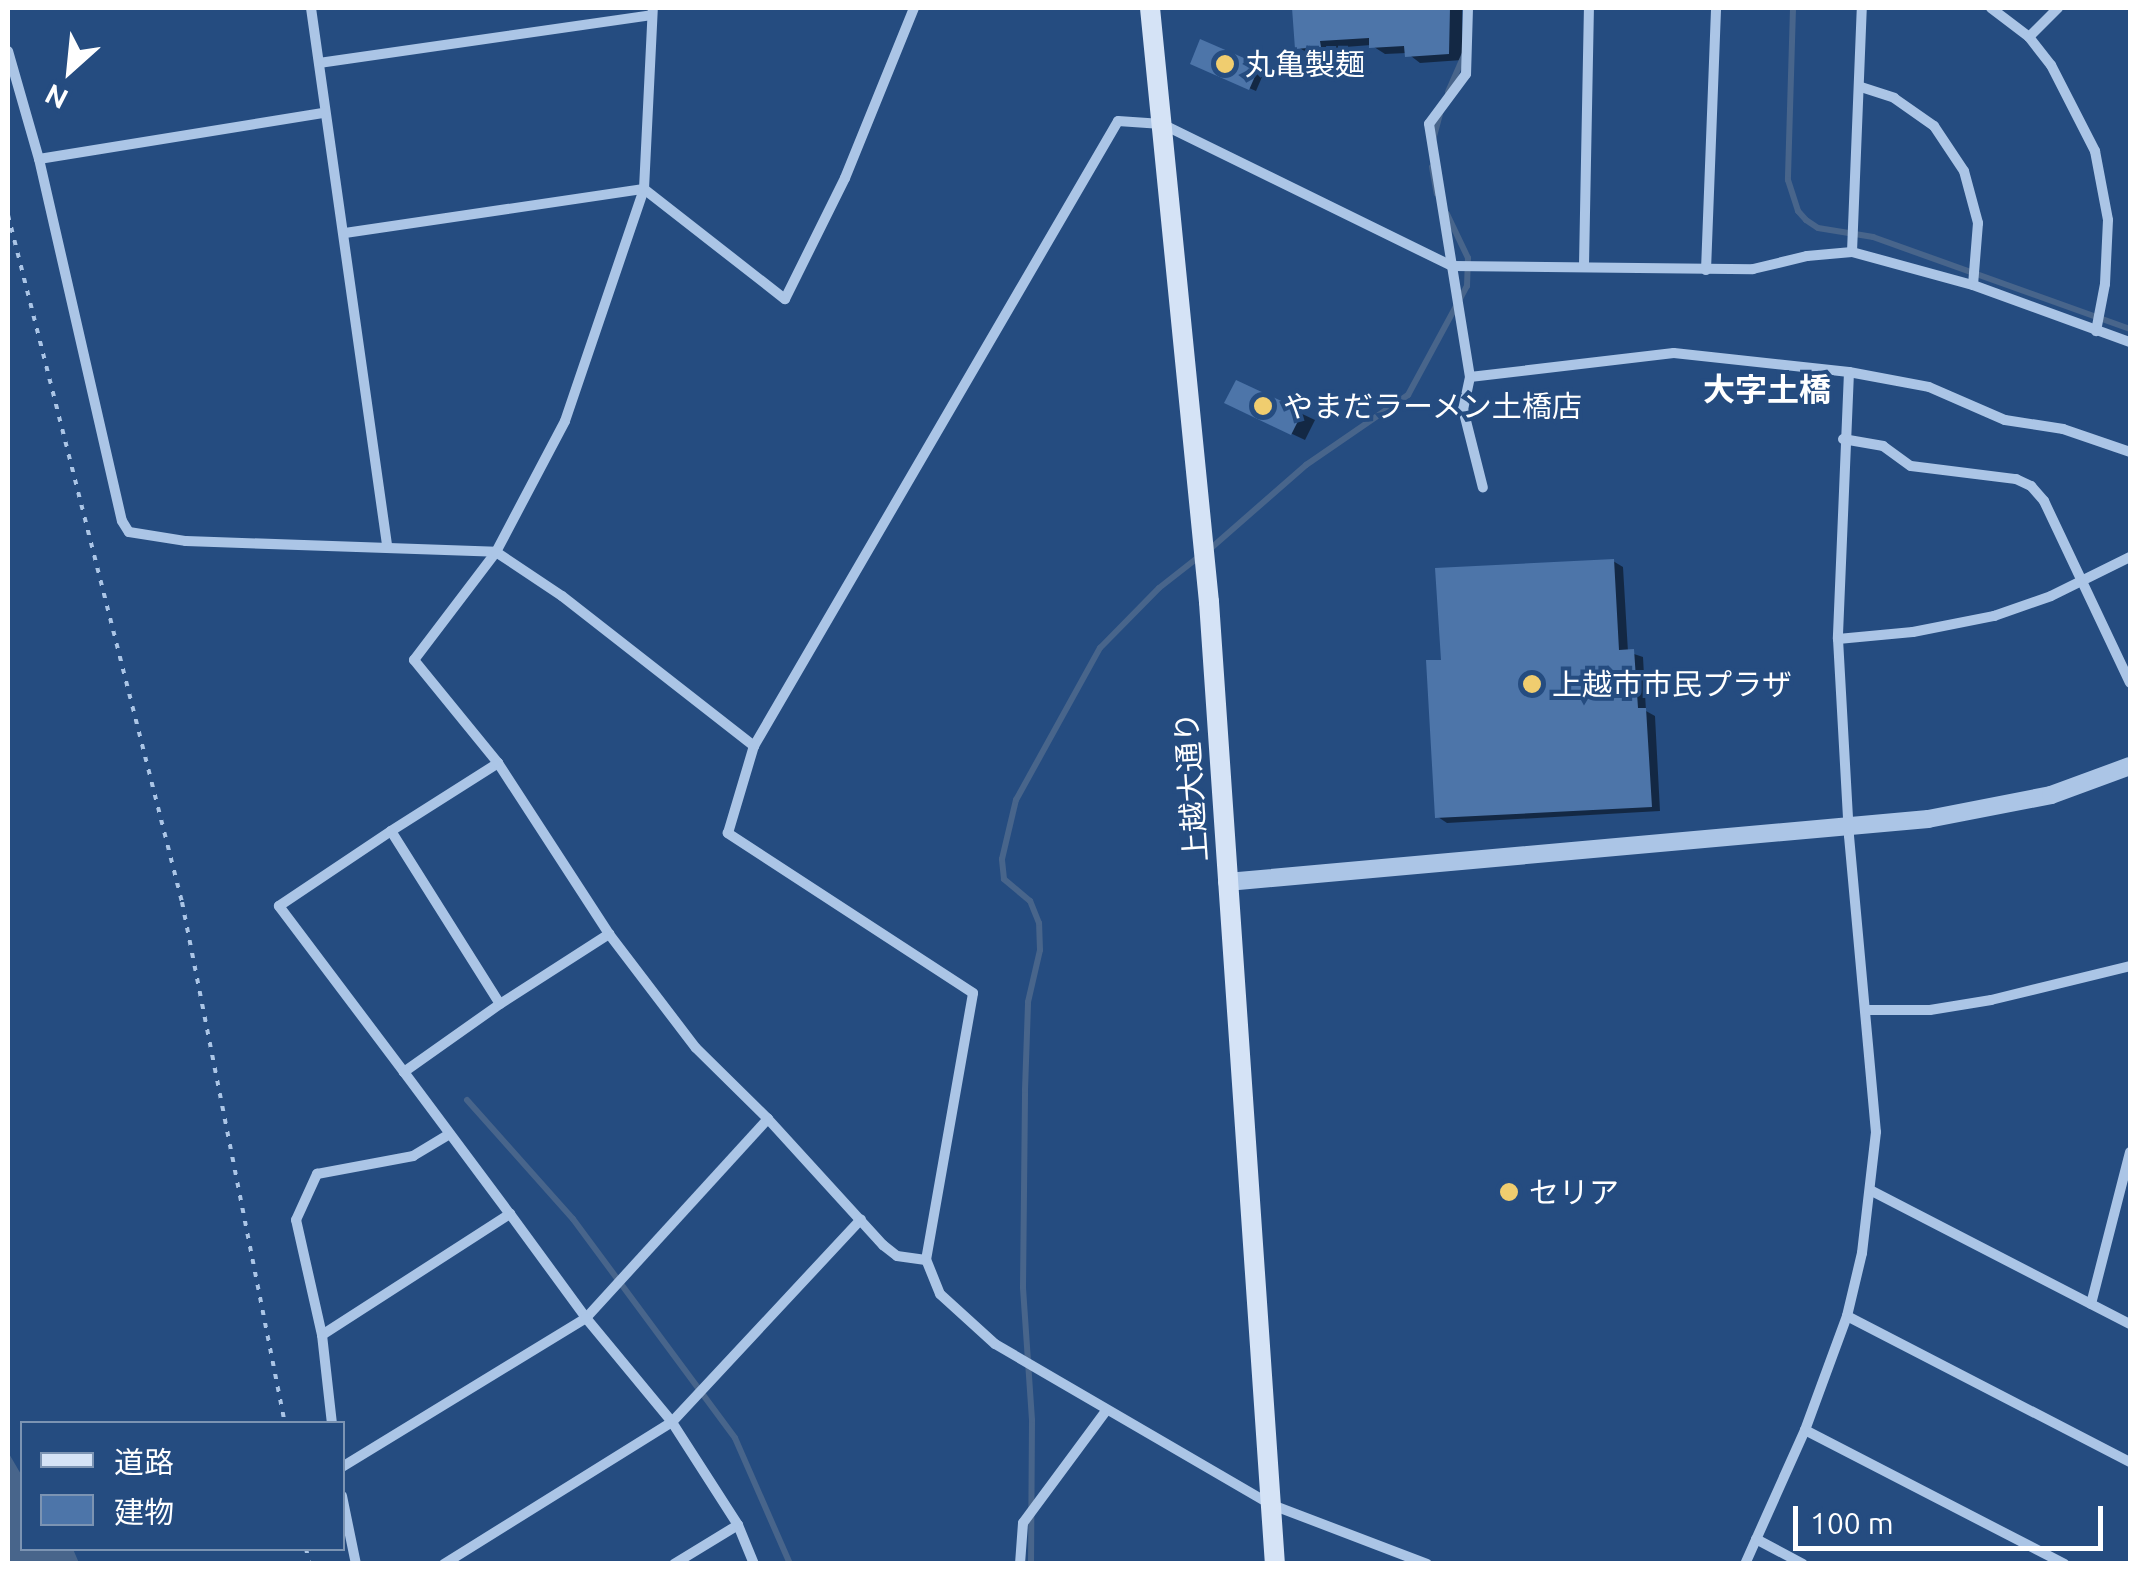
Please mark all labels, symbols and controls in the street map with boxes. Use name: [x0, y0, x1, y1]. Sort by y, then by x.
north arrow: [20, 20, 120, 120]
place label: 丸亀製麺: [1245, 46, 1365, 82]
marker: 丸亀製麺: [1214, 53, 1236, 75]
text: N: [40, 79, 73, 116]
district label: 大字土橋: [1703, 370, 1831, 408]
place label: やまだラーメン土橋店: [1283, 388, 1583, 424]
marker: やまだラーメン土橋店: [1252, 395, 1274, 417]
place label: 上越市市民プラザ: [1552, 666, 1792, 702]
marker: 上越市市民プラザ: [1521, 673, 1543, 695]
street label: 上越大通り: [1168, 711, 1214, 863]
place label: セリア: [1529, 1174, 1619, 1210]
marker: セリア: [1498, 1181, 1520, 1203]
legend: [20, 1421, 345, 1551]
text: 道路: [114, 1445, 174, 1479]
scale bar: [1798, 1486, 2108, 1548]
text: 建物: [114, 1495, 174, 1529]
text: 100 m: [1810, 1506, 1894, 1540]

